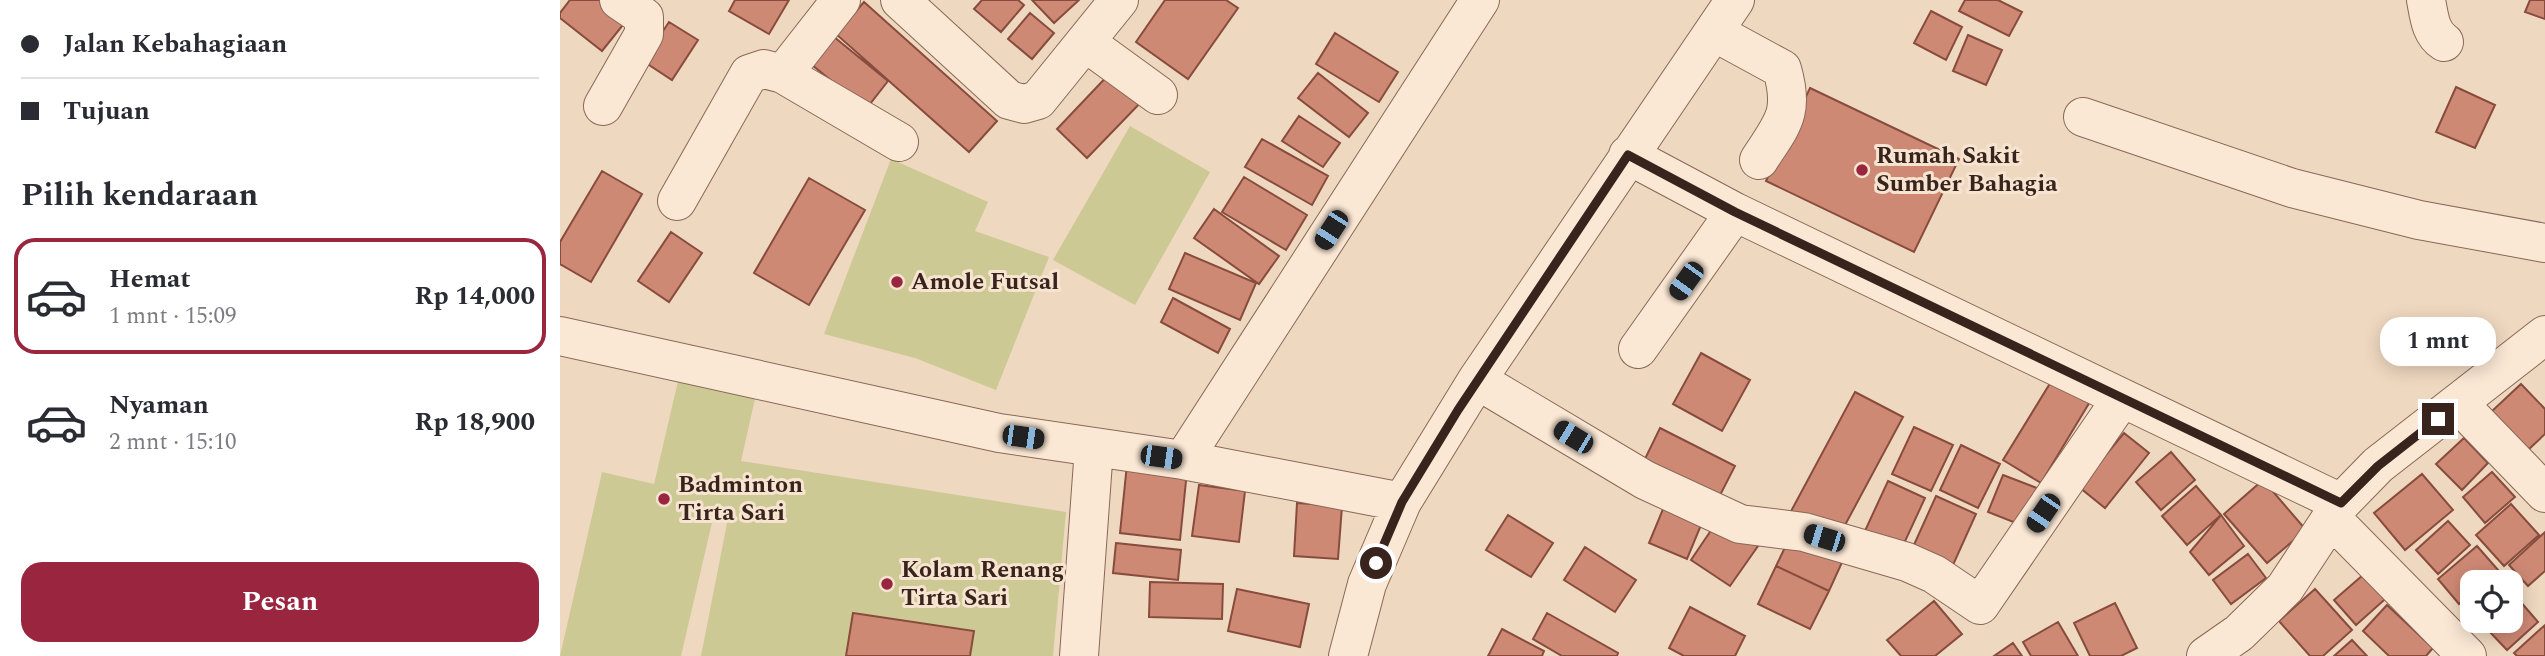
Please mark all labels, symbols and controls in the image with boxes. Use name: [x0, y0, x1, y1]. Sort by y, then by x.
text: Jalan Kebahagiaan: [63, 24, 287, 64]
text: Tujuan: [63, 91, 150, 131]
place label: Rumah Sakit Sumber Bahagia: [1876, 138, 2058, 202]
marker: Rumah Sakit Sumber Bahagia: [1854, 162, 1870, 178]
text: Pilih kendaraan: [21, 171, 258, 220]
car: [1311, 207, 1352, 253]
car: [1666, 258, 1707, 304]
text: Hemat: [109, 259, 190, 299]
place label: Amole Futsal: [911, 264, 1059, 300]
icon: car: [25, 265, 88, 328]
marker: Amole Futsal: [889, 274, 905, 290]
text: Rp 14,000: [414, 276, 535, 316]
text: 1 mnt · 15:09: [109, 299, 237, 334]
callout: 1 mnt: [2380, 318, 2496, 366]
text: 1 mnt: [2407, 324, 2469, 359]
text: Nyaman: [109, 385, 209, 425]
icon: car: [25, 391, 88, 454]
text: Rp 18,900: [414, 402, 535, 442]
route end: [2422, 403, 2454, 435]
car: [1550, 417, 1597, 457]
car: [1001, 424, 1046, 450]
text: 2 mnt · 15:10: [109, 425, 237, 460]
car: [1139, 444, 1184, 470]
place label: Badminton Tirta Sari: [678, 467, 803, 531]
car: [2023, 490, 2064, 536]
marker: Badminton Tirta Sari: [656, 491, 672, 507]
car: [1801, 522, 1848, 554]
route start: [1360, 547, 1392, 579]
place label: Kolam Renang Tirta Sari: [901, 552, 1064, 616]
button: Pesan: [21, 562, 539, 642]
map controls: [2460, 570, 2523, 633]
button: locate: [2460, 570, 2523, 633]
marker: Kolam Renang Tirta Sari: [879, 576, 895, 592]

